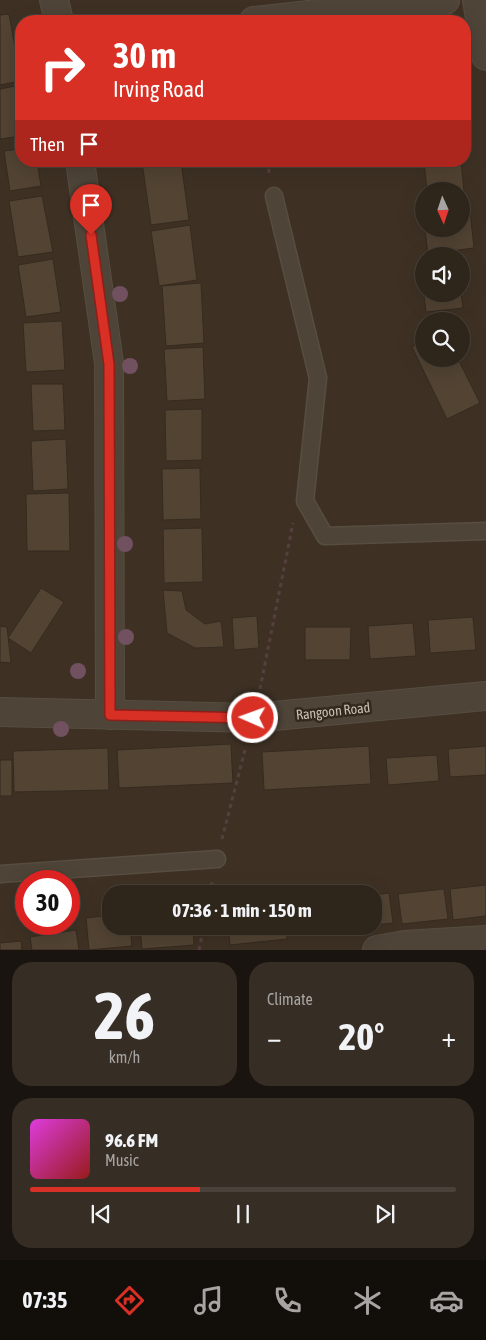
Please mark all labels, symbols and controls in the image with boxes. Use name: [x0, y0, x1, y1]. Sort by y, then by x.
icon: right: [30, 35, 95, 100]
text: 30 m: [113, 35, 176, 75]
text: Irving Road: [113, 76, 204, 102]
icon: arrive: [75, 130, 103, 158]
text: Then: [30, 133, 65, 155]
north arrow: [415, 182, 470, 238]
map controls: [415, 182, 470, 367]
pin: [70, 184, 112, 235]
icon: arrive: [77, 191, 105, 219]
button: sound: [415, 247, 470, 302]
button: search: [415, 312, 470, 367]
position arrow: [226, 691, 278, 743]
street label: Rangoon Road: [295, 699, 371, 723]
speed limit sign: 30: [15, 870, 80, 935]
text: 07:36 · 1 min · 150 m: [172, 899, 312, 921]
text: 26: [94, 978, 155, 1053]
text: Climate: [267, 990, 313, 1008]
text: 20°: [338, 1015, 385, 1058]
text: −: [267, 1021, 282, 1053]
text: +: [441, 1021, 456, 1053]
text: km/h: [109, 1048, 140, 1066]
text: 96.6 FM: [105, 1129, 158, 1151]
text: Music: [105, 1151, 139, 1169]
icon: previous: [87, 1200, 115, 1228]
icon: pause: [229, 1200, 257, 1228]
icon: next: [371, 1200, 399, 1228]
icon: directions: [112, 1283, 147, 1318]
icon: music: [191, 1283, 226, 1318]
icon: phone: [270, 1283, 305, 1318]
icon: climate: [350, 1283, 385, 1318]
icon: car: [429, 1283, 464, 1318]
text: 07:35: [22, 1287, 67, 1313]

